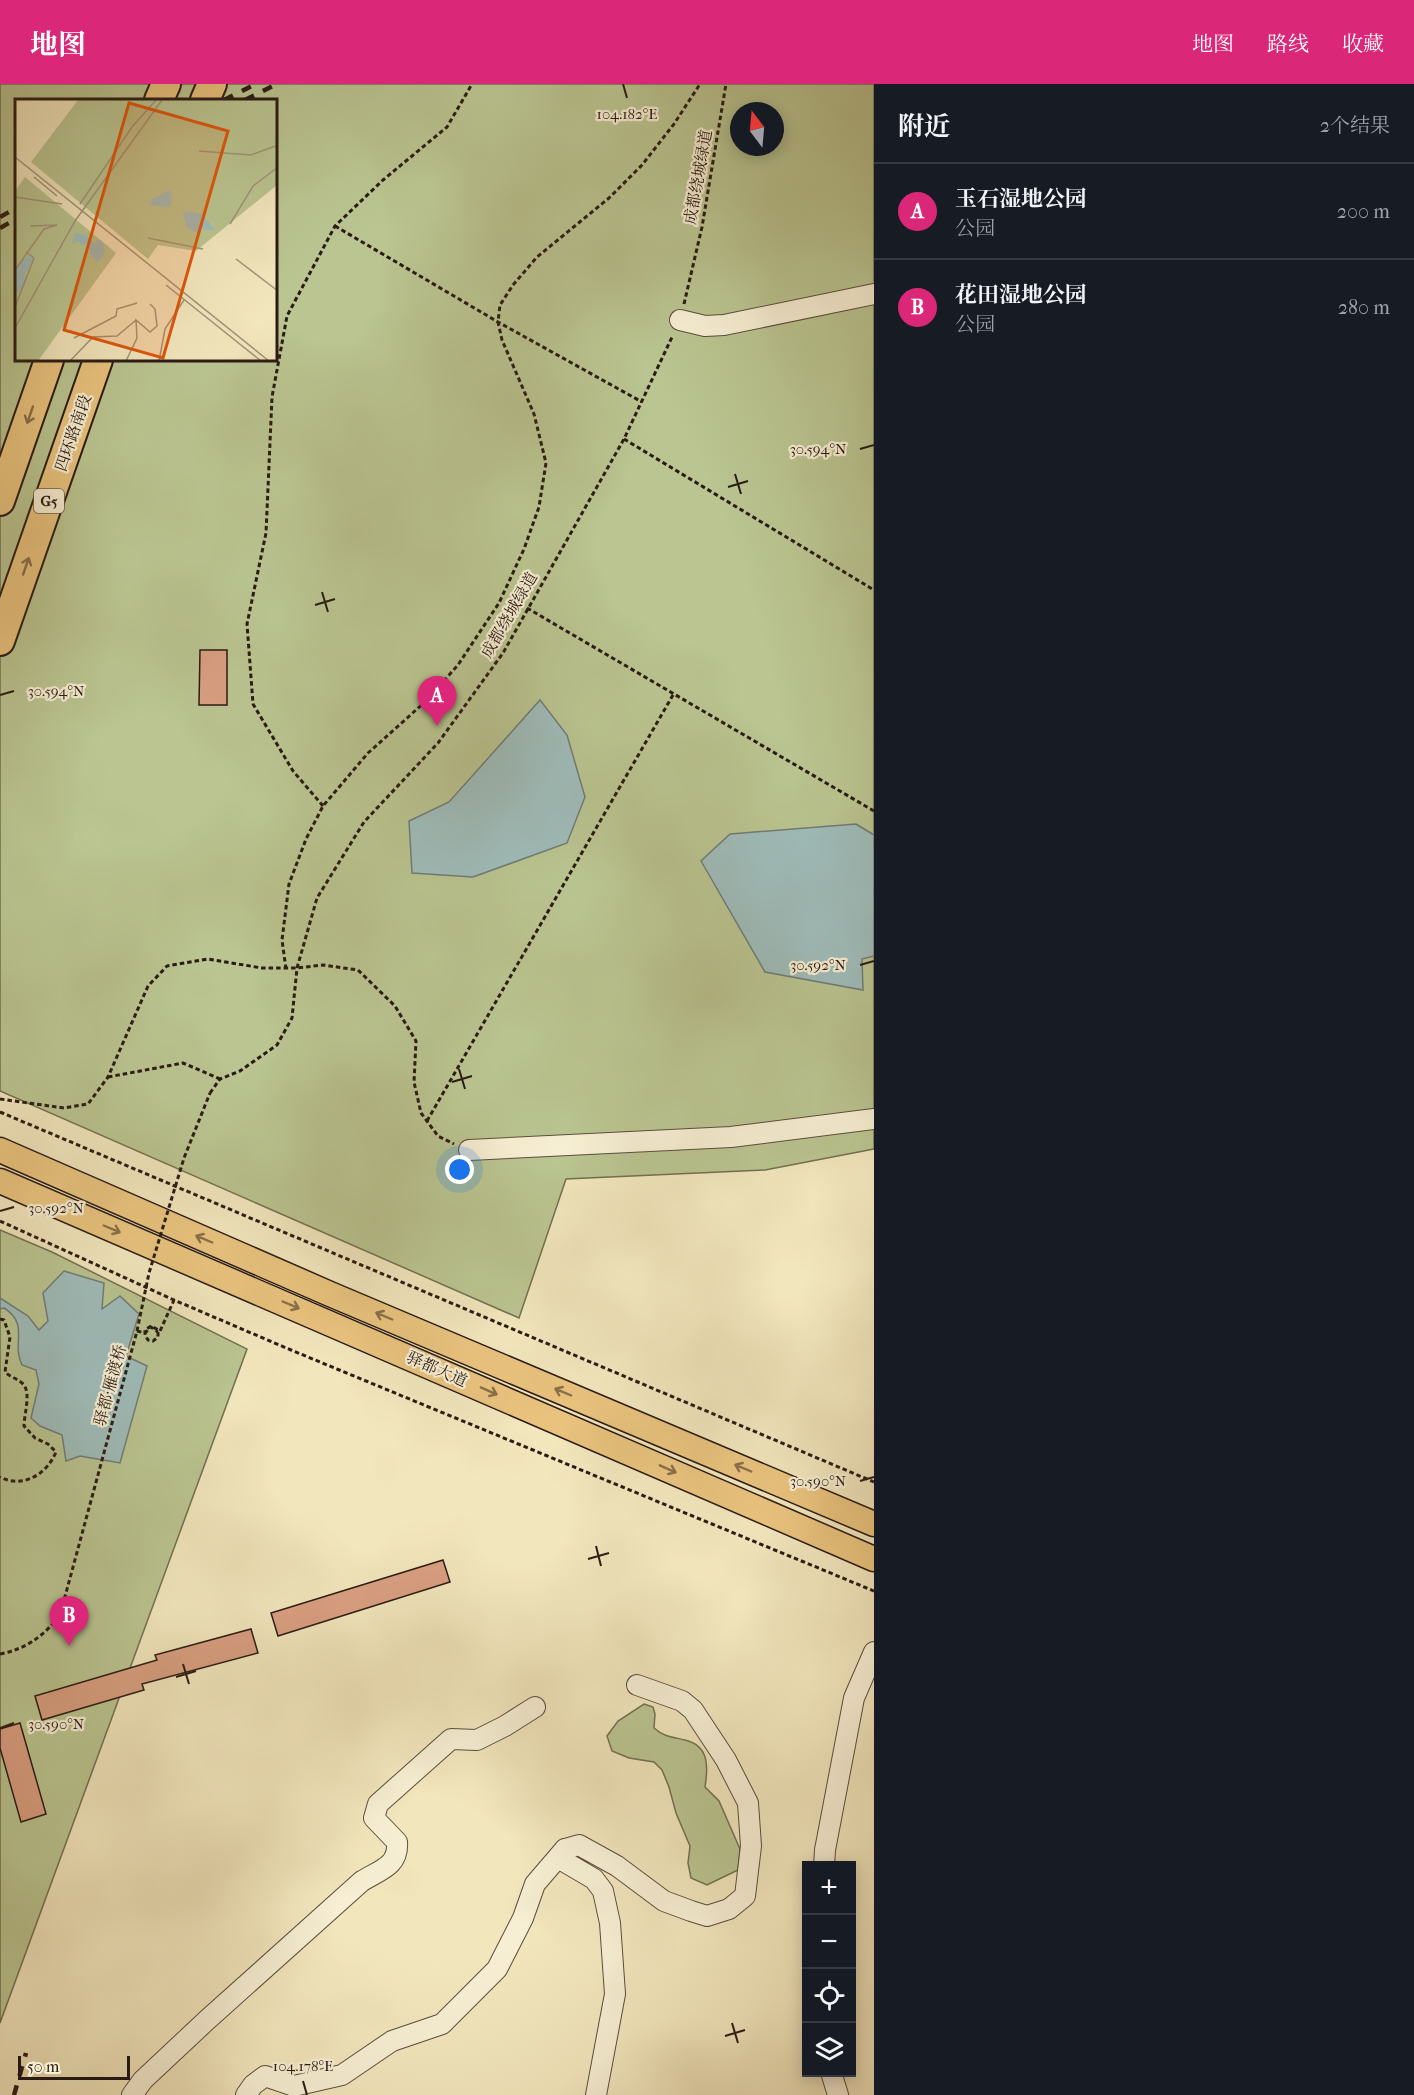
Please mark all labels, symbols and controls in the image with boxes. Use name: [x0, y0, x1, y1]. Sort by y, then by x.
text: 地图: [30, 28, 86, 61]
text: 地图: [1192, 32, 1234, 56]
text: 路线: [1267, 32, 1309, 56]
text: 收藏: [1342, 32, 1384, 56]
inset map: [15, 99, 278, 362]
north arrow: [730, 102, 784, 156]
text: 104.182°E: [597, 105, 657, 123]
text: 附近: [898, 111, 950, 142]
text: 2个结果: [1320, 114, 1390, 137]
street label: 成都绕城绿道: [680, 128, 716, 226]
text: 玉石湿地公园: [955, 186, 1087, 212]
text: A: [911, 200, 924, 223]
text: 200 m: [1337, 200, 1390, 223]
text: 公园: [955, 217, 995, 240]
text: 花田湿地公园: [955, 282, 1087, 308]
text: B: [911, 296, 924, 319]
text: 280 m: [1338, 296, 1390, 319]
text: 公园: [955, 313, 995, 336]
street label: 四环路南段: [51, 392, 95, 474]
one-way arrow: [24, 405, 35, 424]
text: 30.594°N: [790, 440, 847, 458]
road number: G5: [34, 489, 64, 513]
one-way arrow: [22, 557, 33, 576]
street label: 成都绕城绿道: [477, 569, 541, 661]
pin: A: [418, 676, 456, 726]
text: 30.594°N: [28, 682, 85, 700]
text: 30.592°N: [790, 956, 846, 974]
your location: [445, 1155, 474, 1184]
text: 30.592°N: [28, 1199, 84, 1217]
one-way arrow: [102, 1224, 120, 1235]
one-way arrow: [196, 1233, 214, 1244]
one-way arrow: [282, 1301, 300, 1312]
one-way arrow: [375, 1310, 393, 1321]
street label: 驿都·雁渡桥: [90, 1342, 130, 1428]
street label: 驿都大道: [404, 1347, 470, 1391]
one-way arrow: [480, 1386, 498, 1398]
one-way arrow: [554, 1386, 573, 1397]
one-way arrow: [734, 1462, 752, 1473]
one-way arrow: [658, 1464, 677, 1475]
text: 30.590°N: [790, 1472, 847, 1490]
pin: B: [50, 1596, 88, 1646]
text: 30.590°N: [28, 1715, 85, 1733]
map controls: [802, 1861, 856, 2077]
button: +: [802, 1861, 856, 1915]
button: −: [802, 1915, 856, 1969]
button: locate: [802, 1969, 856, 2023]
button: layers: [802, 2023, 856, 2077]
scale bar: [18, 2053, 130, 2080]
text: 50 m: [27, 2057, 59, 2076]
text: 104.178°E: [273, 2057, 333, 2075]

